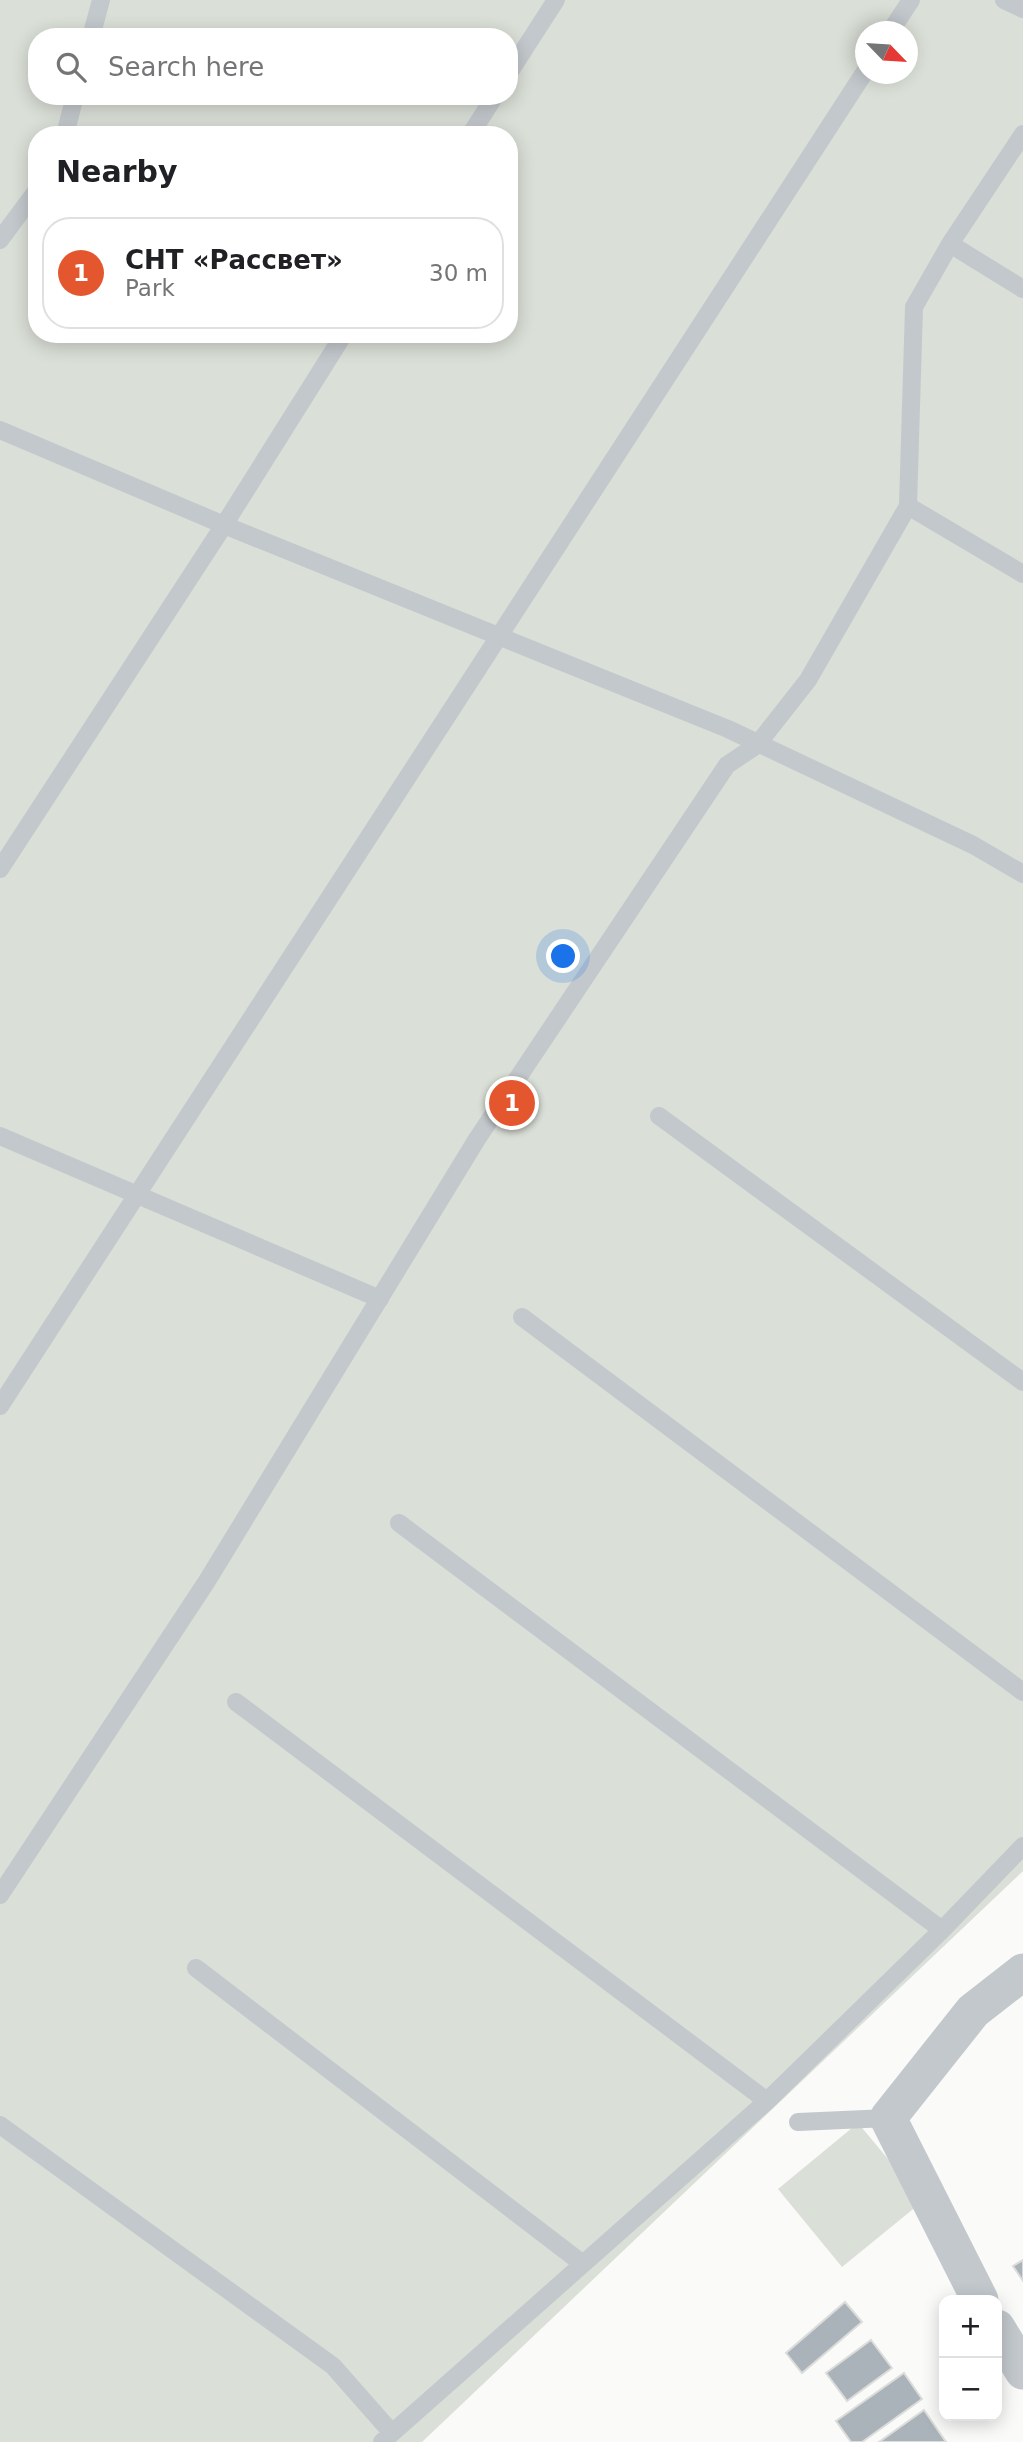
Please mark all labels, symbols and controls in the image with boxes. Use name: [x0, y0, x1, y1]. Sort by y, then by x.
north arrow: [855, 21, 918, 84]
search box: [28, 28, 518, 105]
icon: search: [52, 48, 90, 86]
text: Search here: [108, 52, 264, 82]
text: Nearby: [56, 154, 178, 189]
text: СНТ «Рассвет»: [125, 245, 343, 275]
text: 1: [73, 260, 89, 286]
text: 30 m: [429, 260, 488, 286]
text: Park: [125, 275, 175, 301]
your location: [546, 939, 580, 973]
pin: 1: [489, 1077, 535, 1129]
map controls: [939, 2295, 1002, 2421]
button: +: [939, 2295, 1002, 2358]
button: −: [939, 2358, 1002, 2421]

